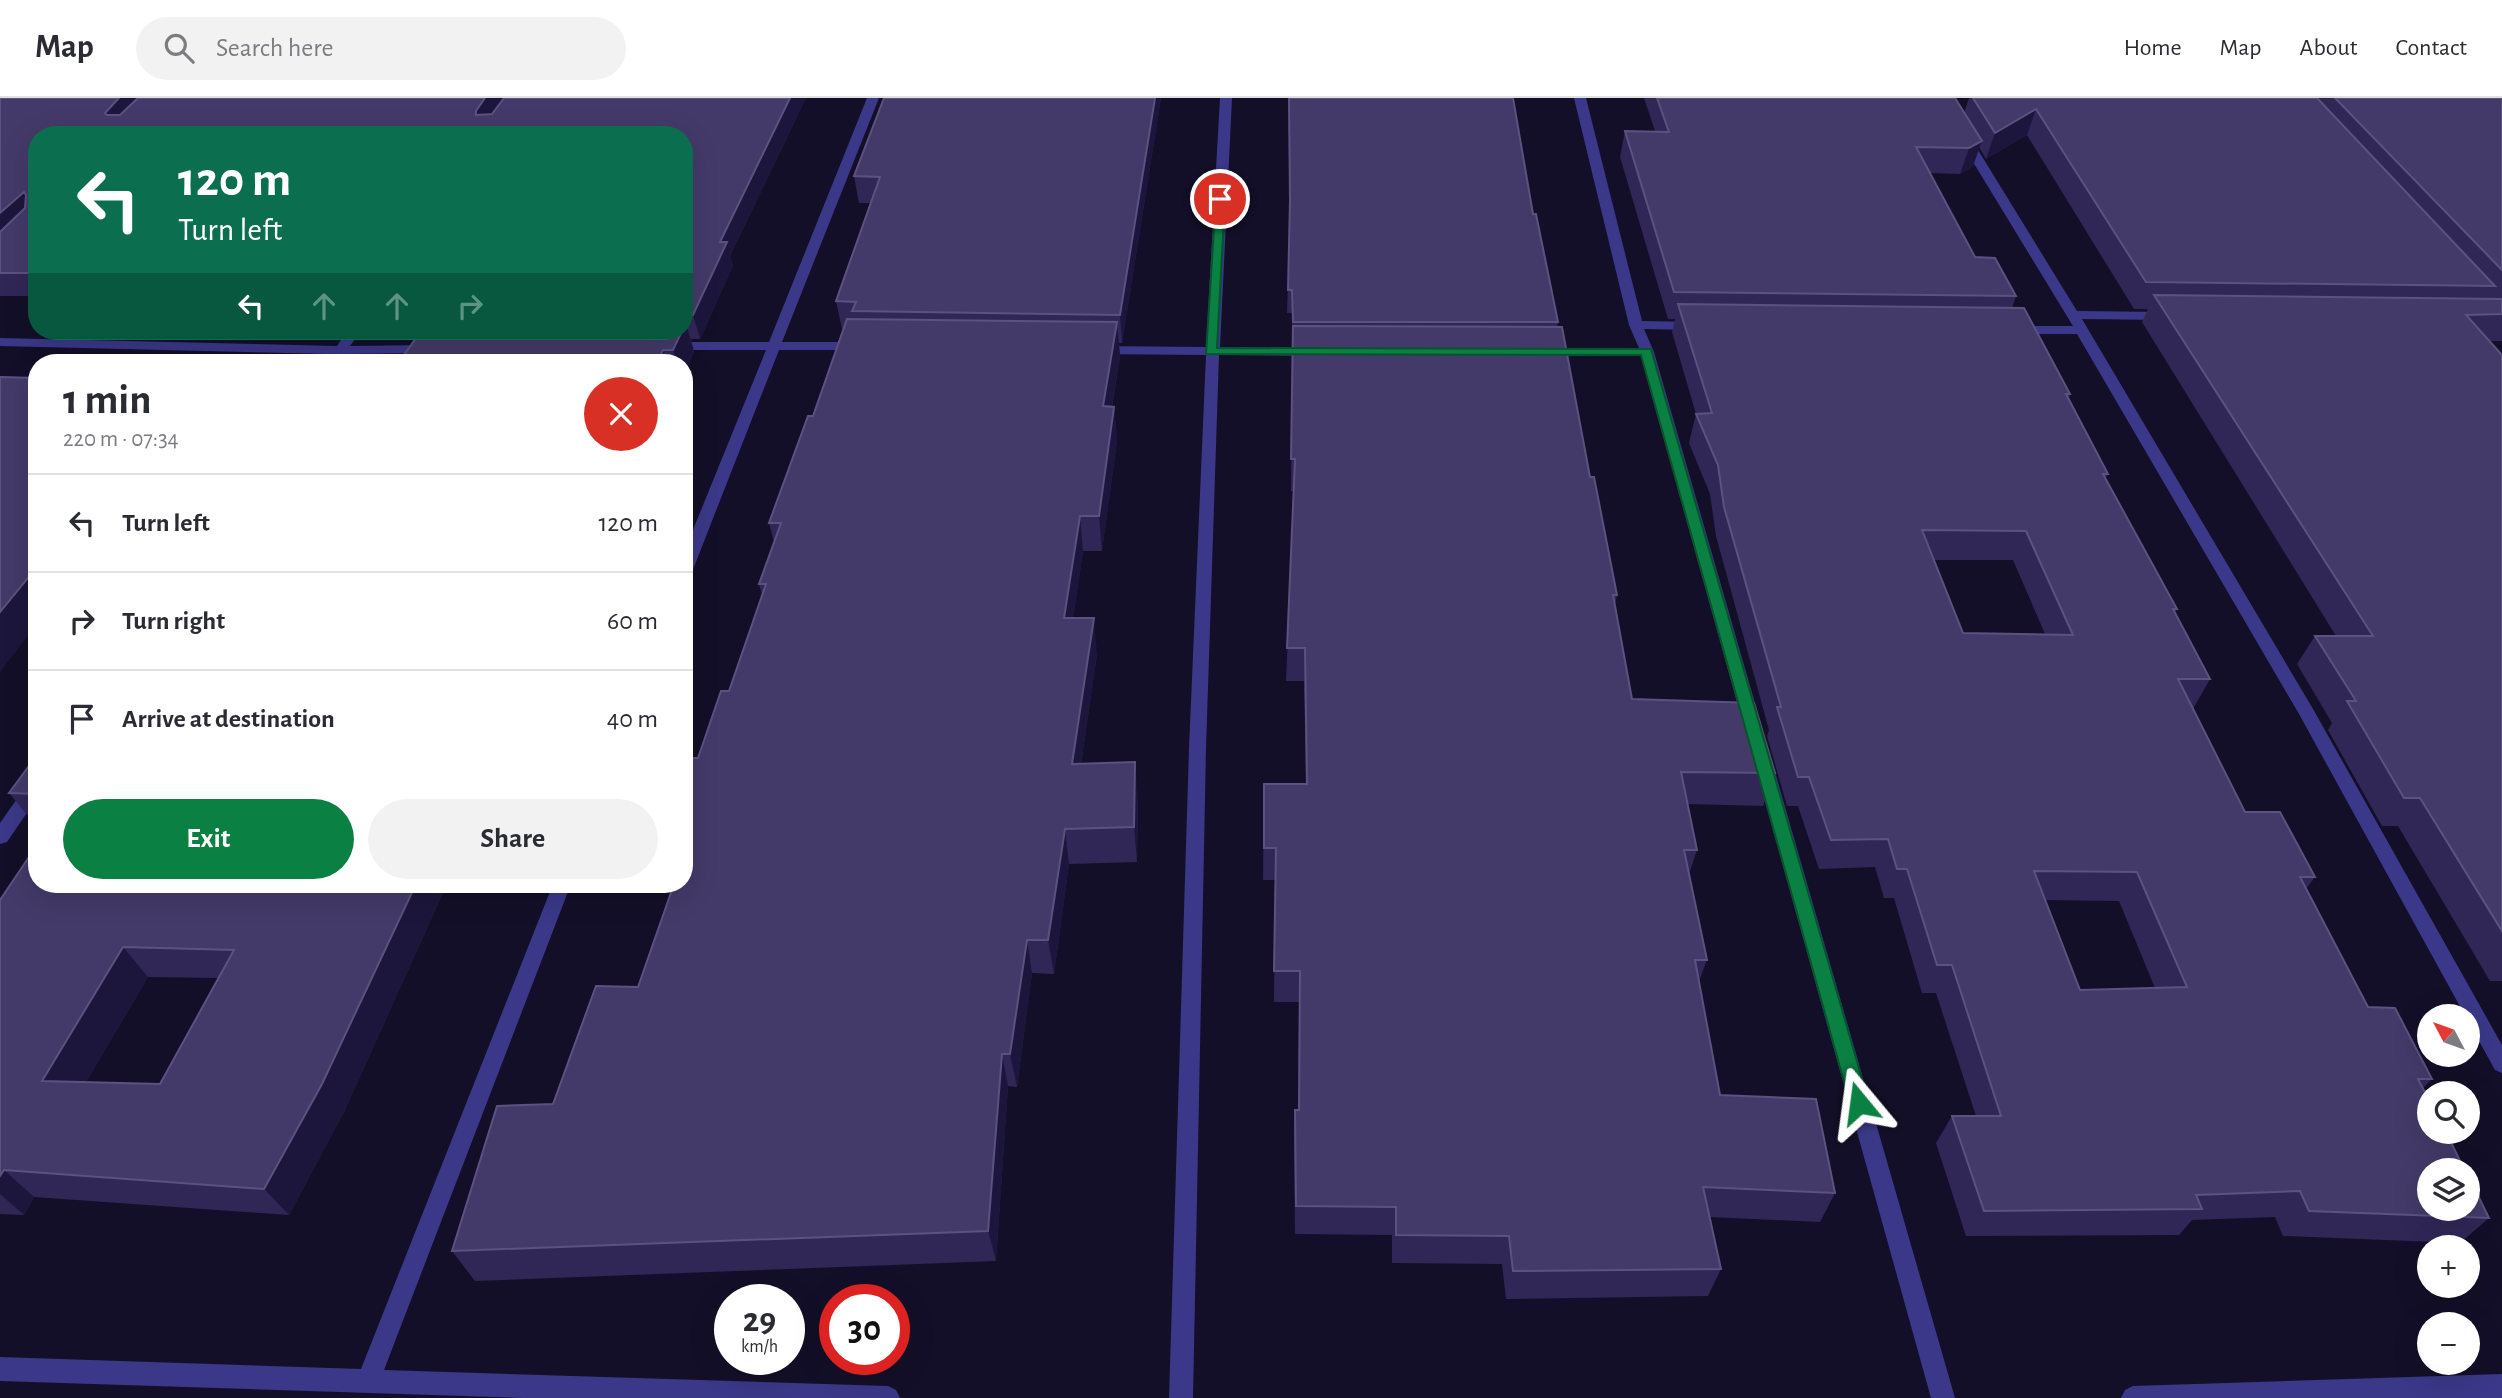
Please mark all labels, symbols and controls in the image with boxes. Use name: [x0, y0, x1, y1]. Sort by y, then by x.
search box: [136, 17, 626, 80]
icon: search: [160, 29, 198, 67]
text: Map: [35, 31, 94, 64]
text: Search here: [216, 35, 334, 61]
text: Home: [2124, 36, 2182, 60]
text: Map: [2220, 36, 2262, 60]
text: About: [2300, 36, 2357, 60]
text: Contact: [2395, 36, 2467, 60]
icon: left: [63, 154, 154, 245]
text: 120 m: [178, 156, 291, 205]
pin: [1190, 169, 1250, 229]
icon: arrive: [1201, 180, 1239, 218]
text: Turn left: [178, 214, 282, 246]
icon: left: [232, 287, 270, 325]
icon: ahead: [305, 287, 343, 325]
icon: ahead: [378, 287, 416, 325]
icon: right: [451, 287, 489, 325]
button: close: [584, 377, 658, 451]
text: 1 min: [63, 379, 152, 421]
text: 220 m · 07:34: [63, 428, 179, 451]
icon: left: [63, 504, 101, 542]
text: Turn left: [122, 510, 210, 536]
text: 120 m: [598, 510, 658, 536]
icon: right: [63, 602, 101, 640]
text: Turn right: [122, 608, 225, 634]
text: 60 m: [607, 608, 658, 634]
icon: arrive: [63, 700, 101, 738]
text: Arrive at destination: [122, 706, 335, 732]
text: 40 m: [607, 706, 658, 732]
button: Exit: [63, 799, 354, 879]
button: Share: [368, 799, 658, 879]
north arrow: [2417, 1004, 2480, 1068]
map controls: [2417, 1004, 2480, 1375]
position arrow: [1822, 1066, 1896, 1140]
button: search: [2417, 1081, 2480, 1144]
button: layers: [2417, 1158, 2480, 1221]
button: +: [2417, 1235, 2480, 1298]
speed limit sign: 30: [819, 1284, 910, 1375]
text: 29: [743, 1303, 776, 1338]
button: −: [2417, 1312, 2480, 1375]
text: km/h: [741, 1338, 778, 1356]

